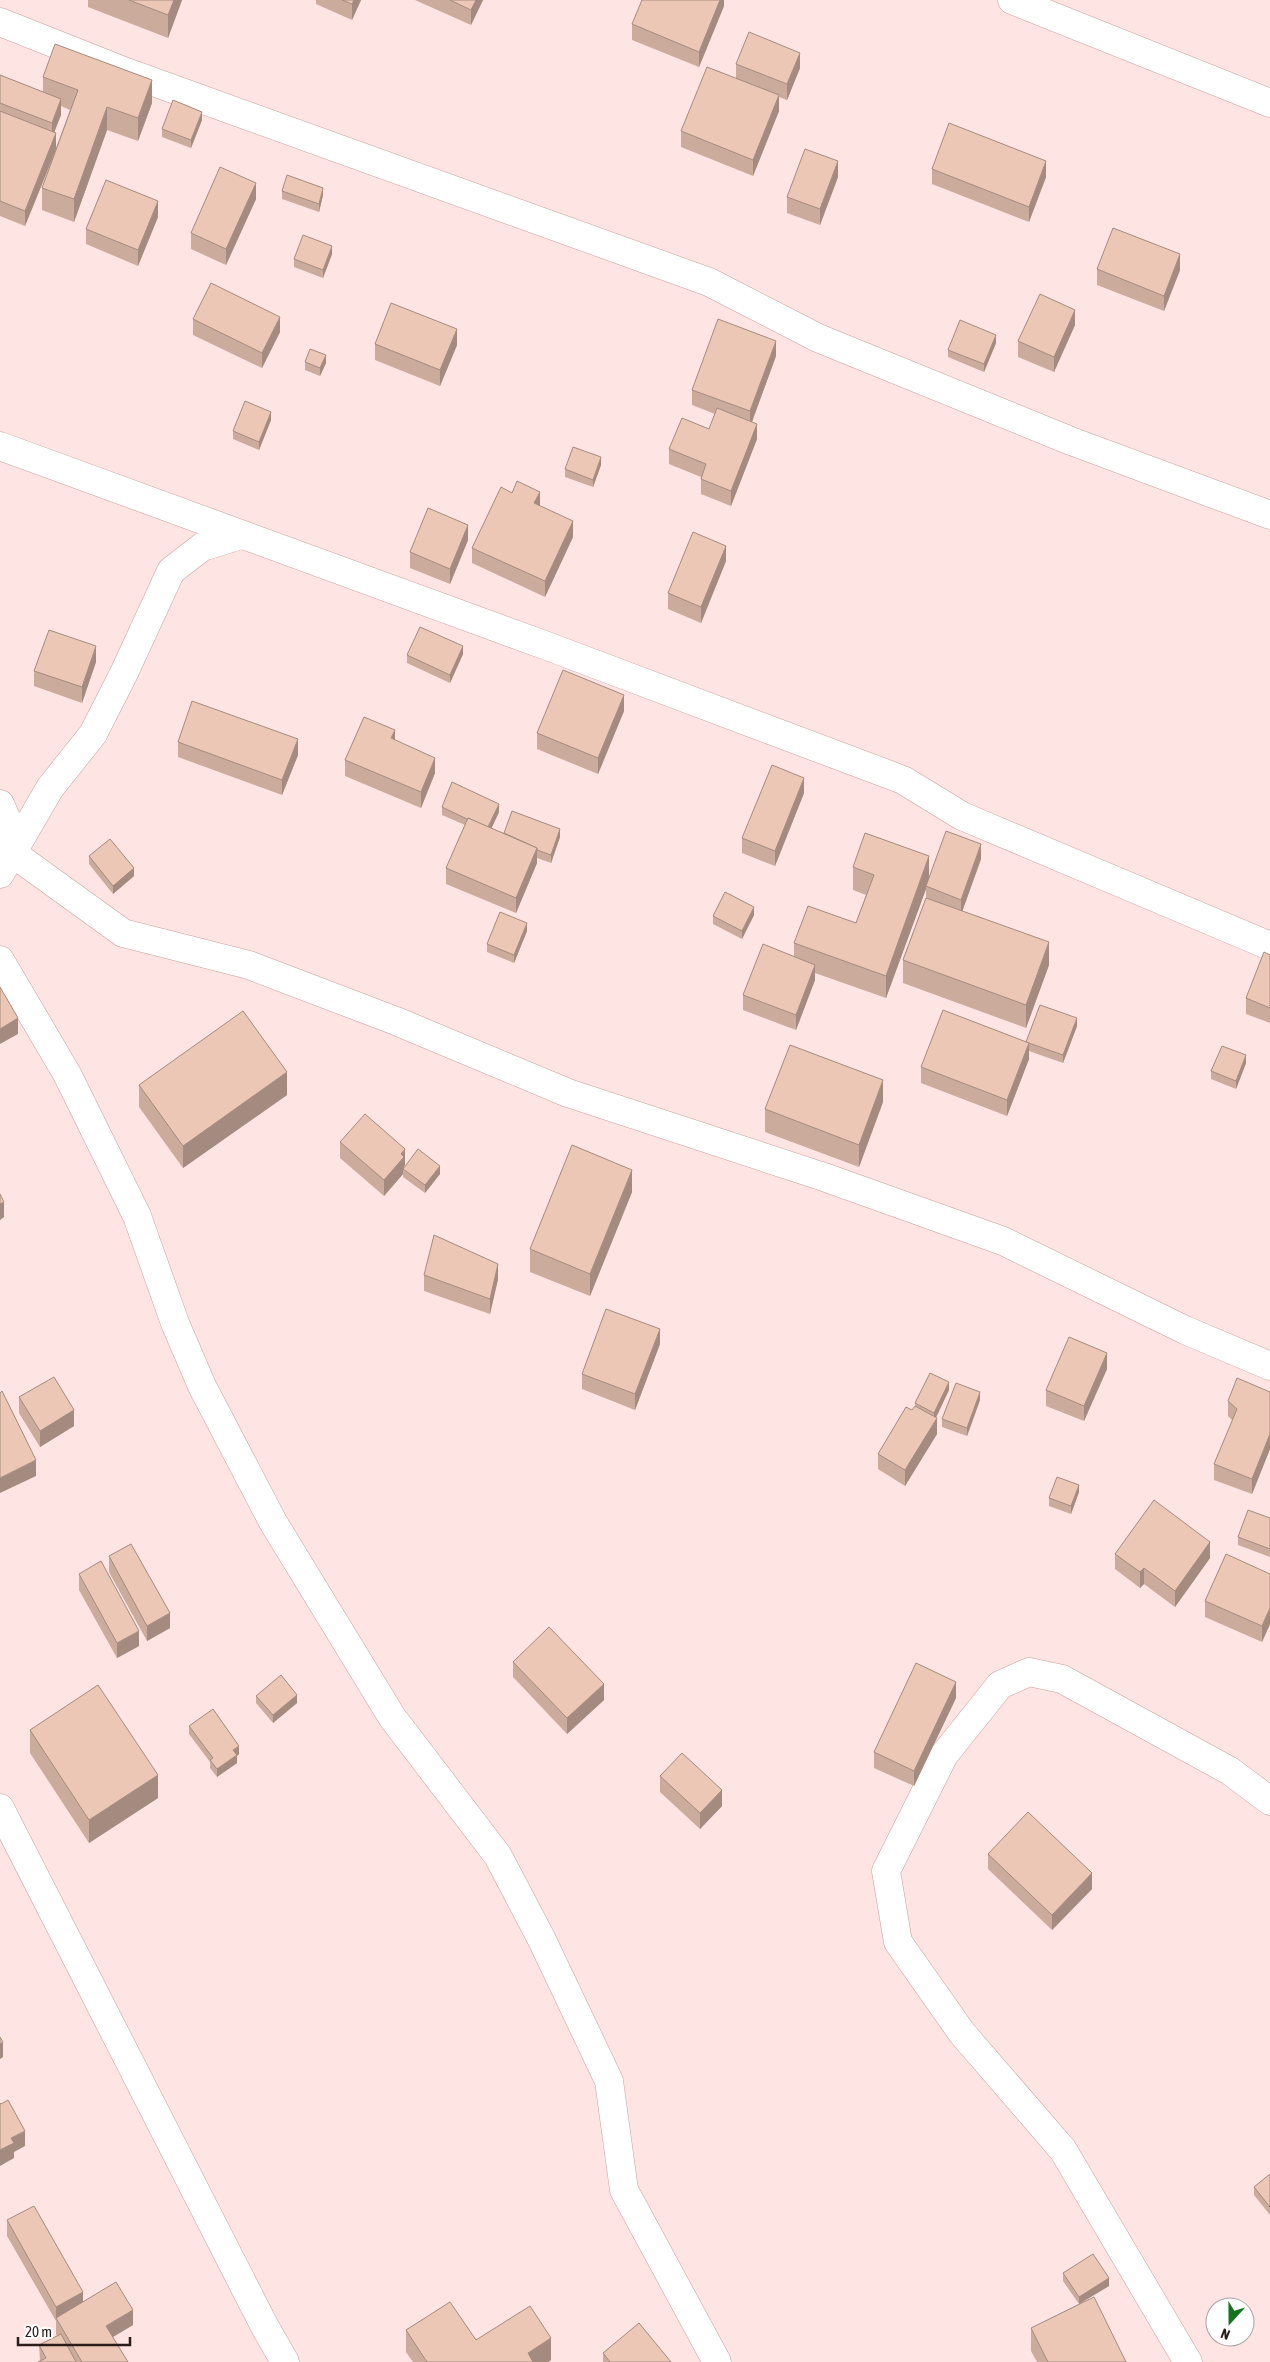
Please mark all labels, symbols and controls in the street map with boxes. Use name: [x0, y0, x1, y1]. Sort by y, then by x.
north arrow: [1205, 2297, 1255, 2347]
scale bar: [18, 2314, 130, 2346]
text: 20 m: [25, 2323, 52, 2340]
text: N: [1219, 2325, 1232, 2343]

